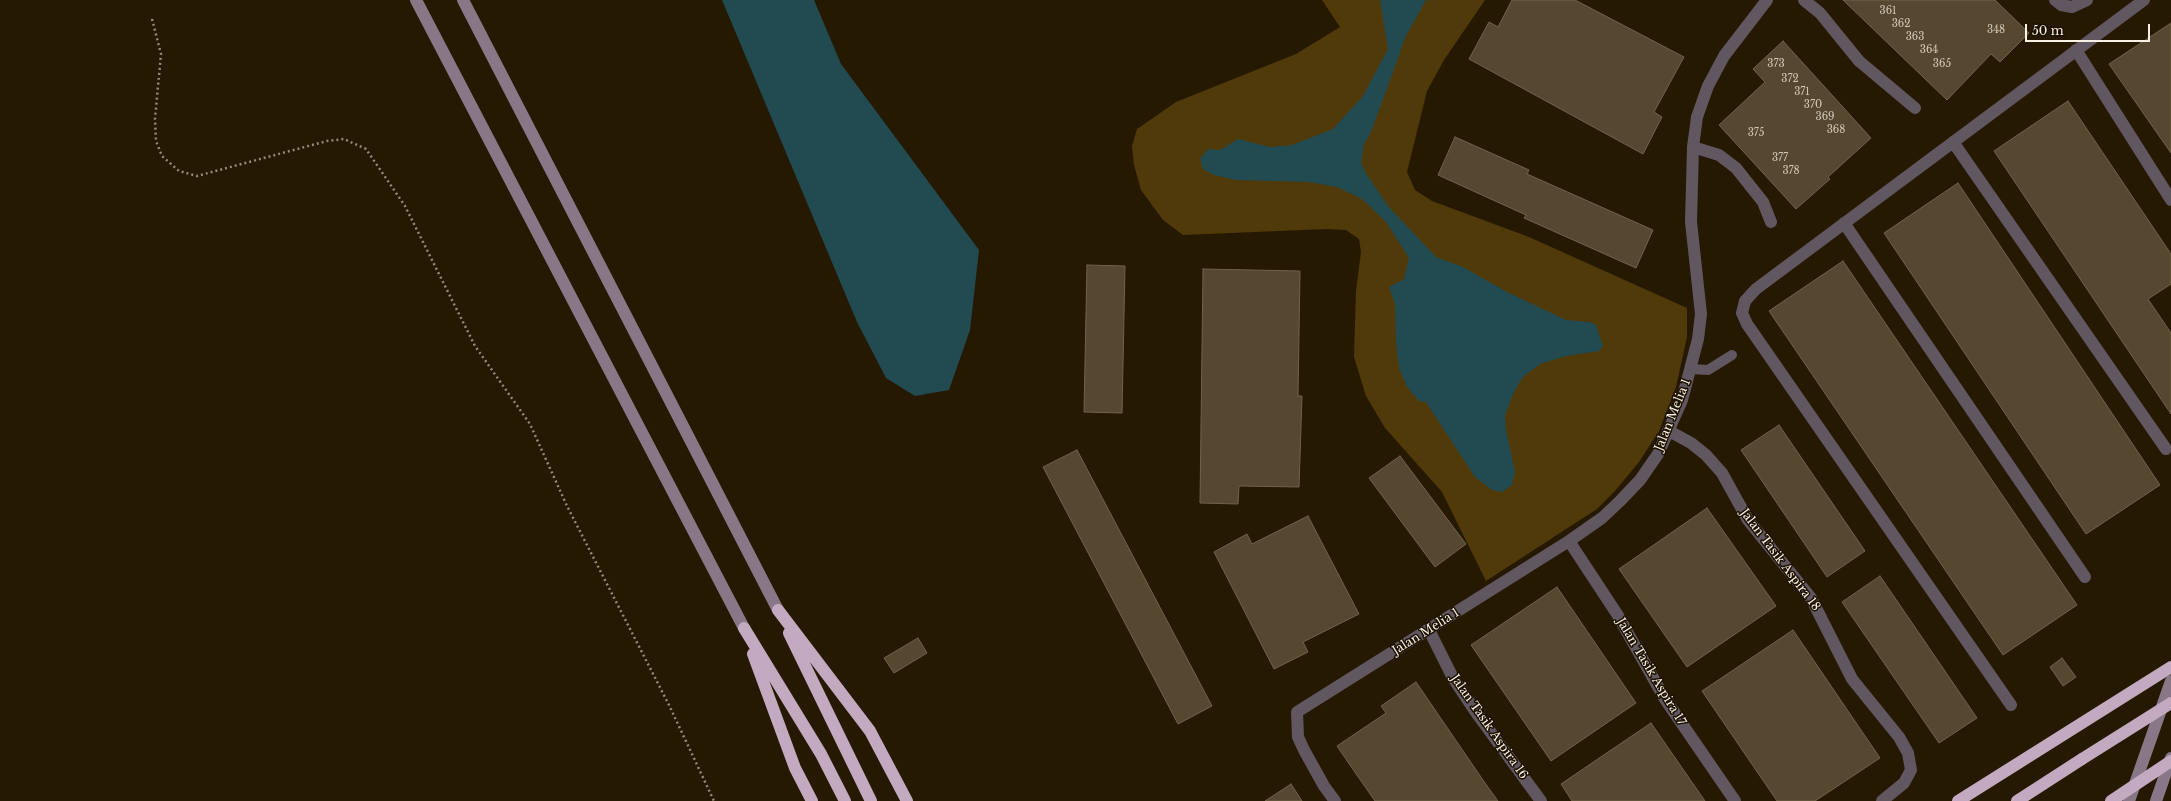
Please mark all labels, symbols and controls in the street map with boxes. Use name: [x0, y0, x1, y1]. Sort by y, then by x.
house number: 361: [1879, 5, 1897, 17]
scale bar: [2027, 16, 2152, 42]
house number: 362: [1892, 18, 1910, 30]
text: 50 m: [2032, 23, 2064, 38]
house number: 348: [1987, 24, 2005, 36]
house number: 363: [1906, 31, 1924, 43]
house number: 364: [1920, 44, 1938, 56]
house number: 373: [1767, 58, 1785, 70]
house number: 365: [1933, 58, 1951, 70]
house number: 372: [1781, 73, 1799, 85]
house number: 371: [1794, 86, 1810, 98]
house number: 370: [1804, 99, 1822, 111]
house number: 369: [1815, 111, 1835, 123]
house number: 368: [1827, 124, 1845, 136]
house number: 375: [1748, 127, 1764, 139]
house number: 377: [1772, 152, 1788, 164]
house number: 378: [1782, 165, 1800, 177]
street label: Jalan Melia 1: [1652, 377, 1694, 453]
street label: Jalan Tasik Aspira 18: [1737, 506, 1823, 614]
street label: Jalan Melia 1: [1390, 606, 1462, 658]
street label: Jalan Tasik Aspira 17: [1613, 616, 1689, 728]
street label: Jalan Tasik Aspira 16: [1447, 672, 1531, 782]

